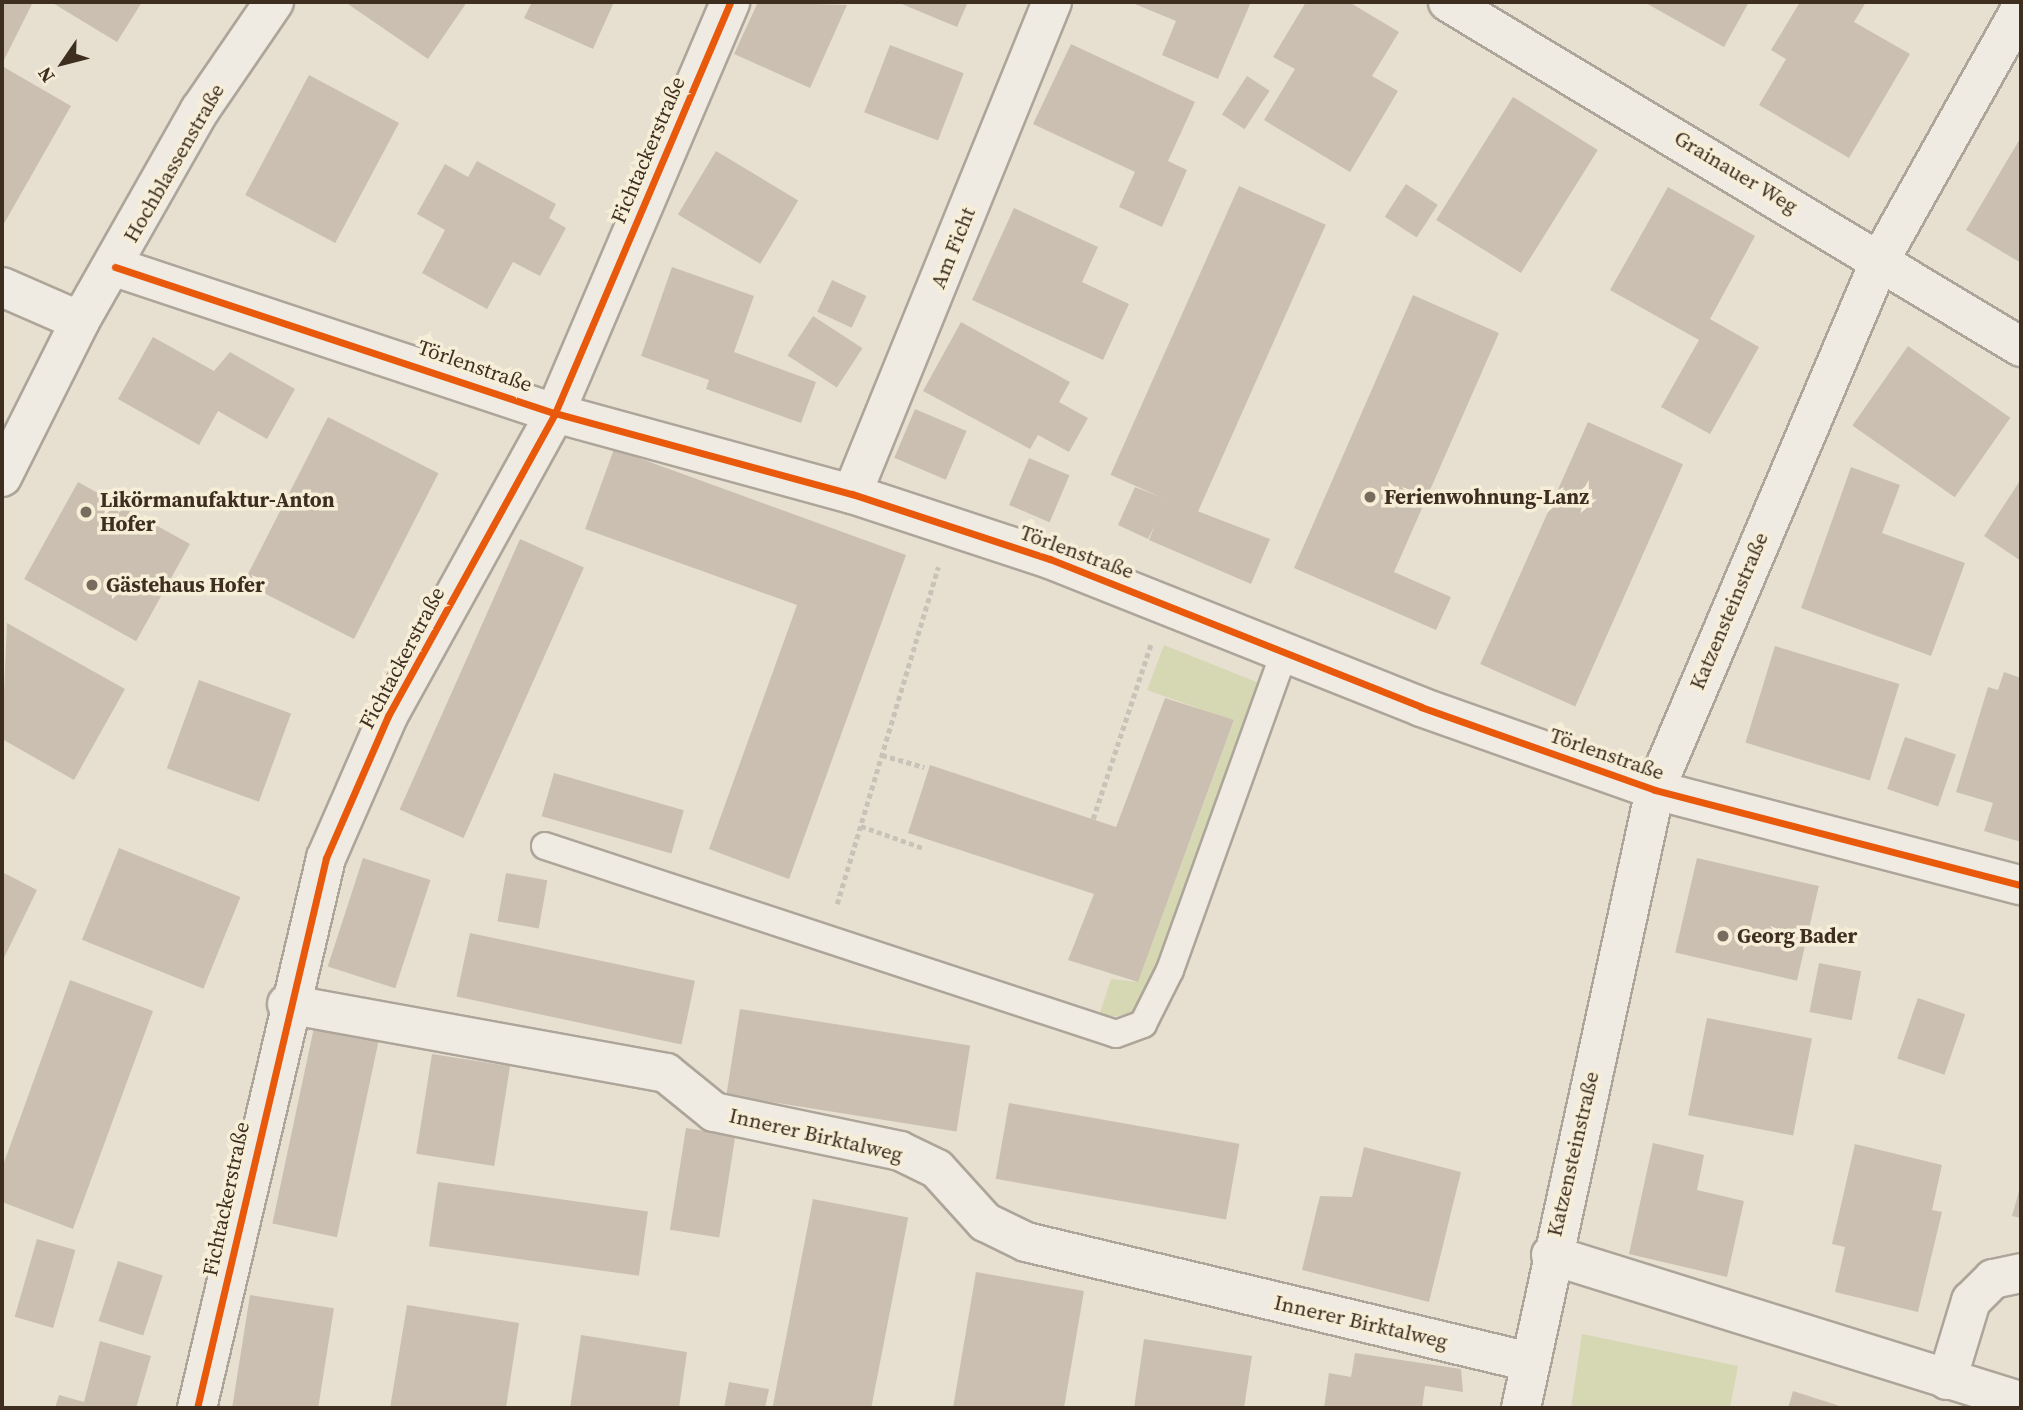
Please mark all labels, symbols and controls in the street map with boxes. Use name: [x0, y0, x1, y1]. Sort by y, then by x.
north arrow: [28, 28, 98, 98]
text: N: [31, 62, 60, 88]
street label: Fichtackerstraße: [606, 73, 690, 227]
street label: Hochblassenstraße: [118, 79, 230, 247]
street label: Grainauer Weg: [1669, 125, 1803, 219]
street label: Am Ficht: [925, 204, 981, 292]
street label: Törlenstraße: [414, 335, 536, 397]
place label: Ferienwohnung-Lanz: [1384, 484, 1589, 510]
place label: Likörmanufaktur-Anton Hofer: [100, 487, 335, 537]
marker: Ferienwohnung-Lanz: [1362, 489, 1378, 505]
marker: Likörmanufaktur-Anton Hofer: [78, 504, 94, 520]
street label: Törlenstraße: [1017, 520, 1137, 584]
street label: Katzensteinstraße: [1685, 529, 1773, 693]
place label: Gästehaus Hofer: [106, 572, 265, 598]
marker: Gästehaus Hofer: [84, 577, 100, 593]
street label: Fichtackerstraße: [354, 583, 450, 733]
street label: Törlenstraße: [1546, 723, 1668, 785]
place label: Georg Bader: [1737, 923, 1857, 949]
marker: Georg Bader: [1715, 928, 1731, 944]
street label: Katzensteinstraße: [1542, 1069, 1604, 1239]
street label: Innerer Birktalweg: [727, 1103, 905, 1167]
street label: Fichtackerstraße: [197, 1120, 255, 1278]
street label: Innerer Birktalweg: [1272, 1290, 1450, 1354]

